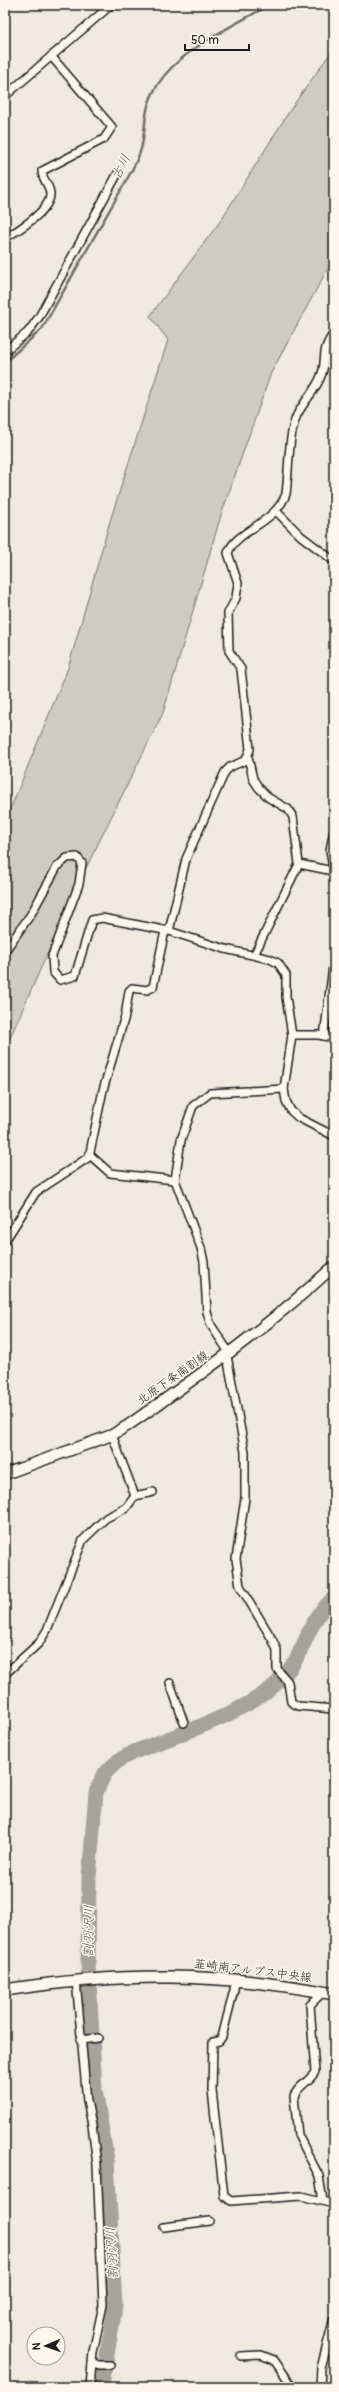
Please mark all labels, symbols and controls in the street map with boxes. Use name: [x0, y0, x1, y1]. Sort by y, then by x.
scale bar: [185, 26, 249, 52]
text: 50 m: [191, 33, 219, 48]
water label: 古川: [108, 152, 134, 182]
street label: 北原下条南割線: [134, 1348, 212, 1408]
water label: 割羽沢川: [81, 1905, 97, 1957]
street label: 韮崎南アルプス中央線: [193, 1956, 313, 1986]
water label: 割羽沢川: [103, 2227, 121, 2279]
north arrow: [26, 2326, 66, 2366]
text: N: [30, 2342, 43, 2350]

